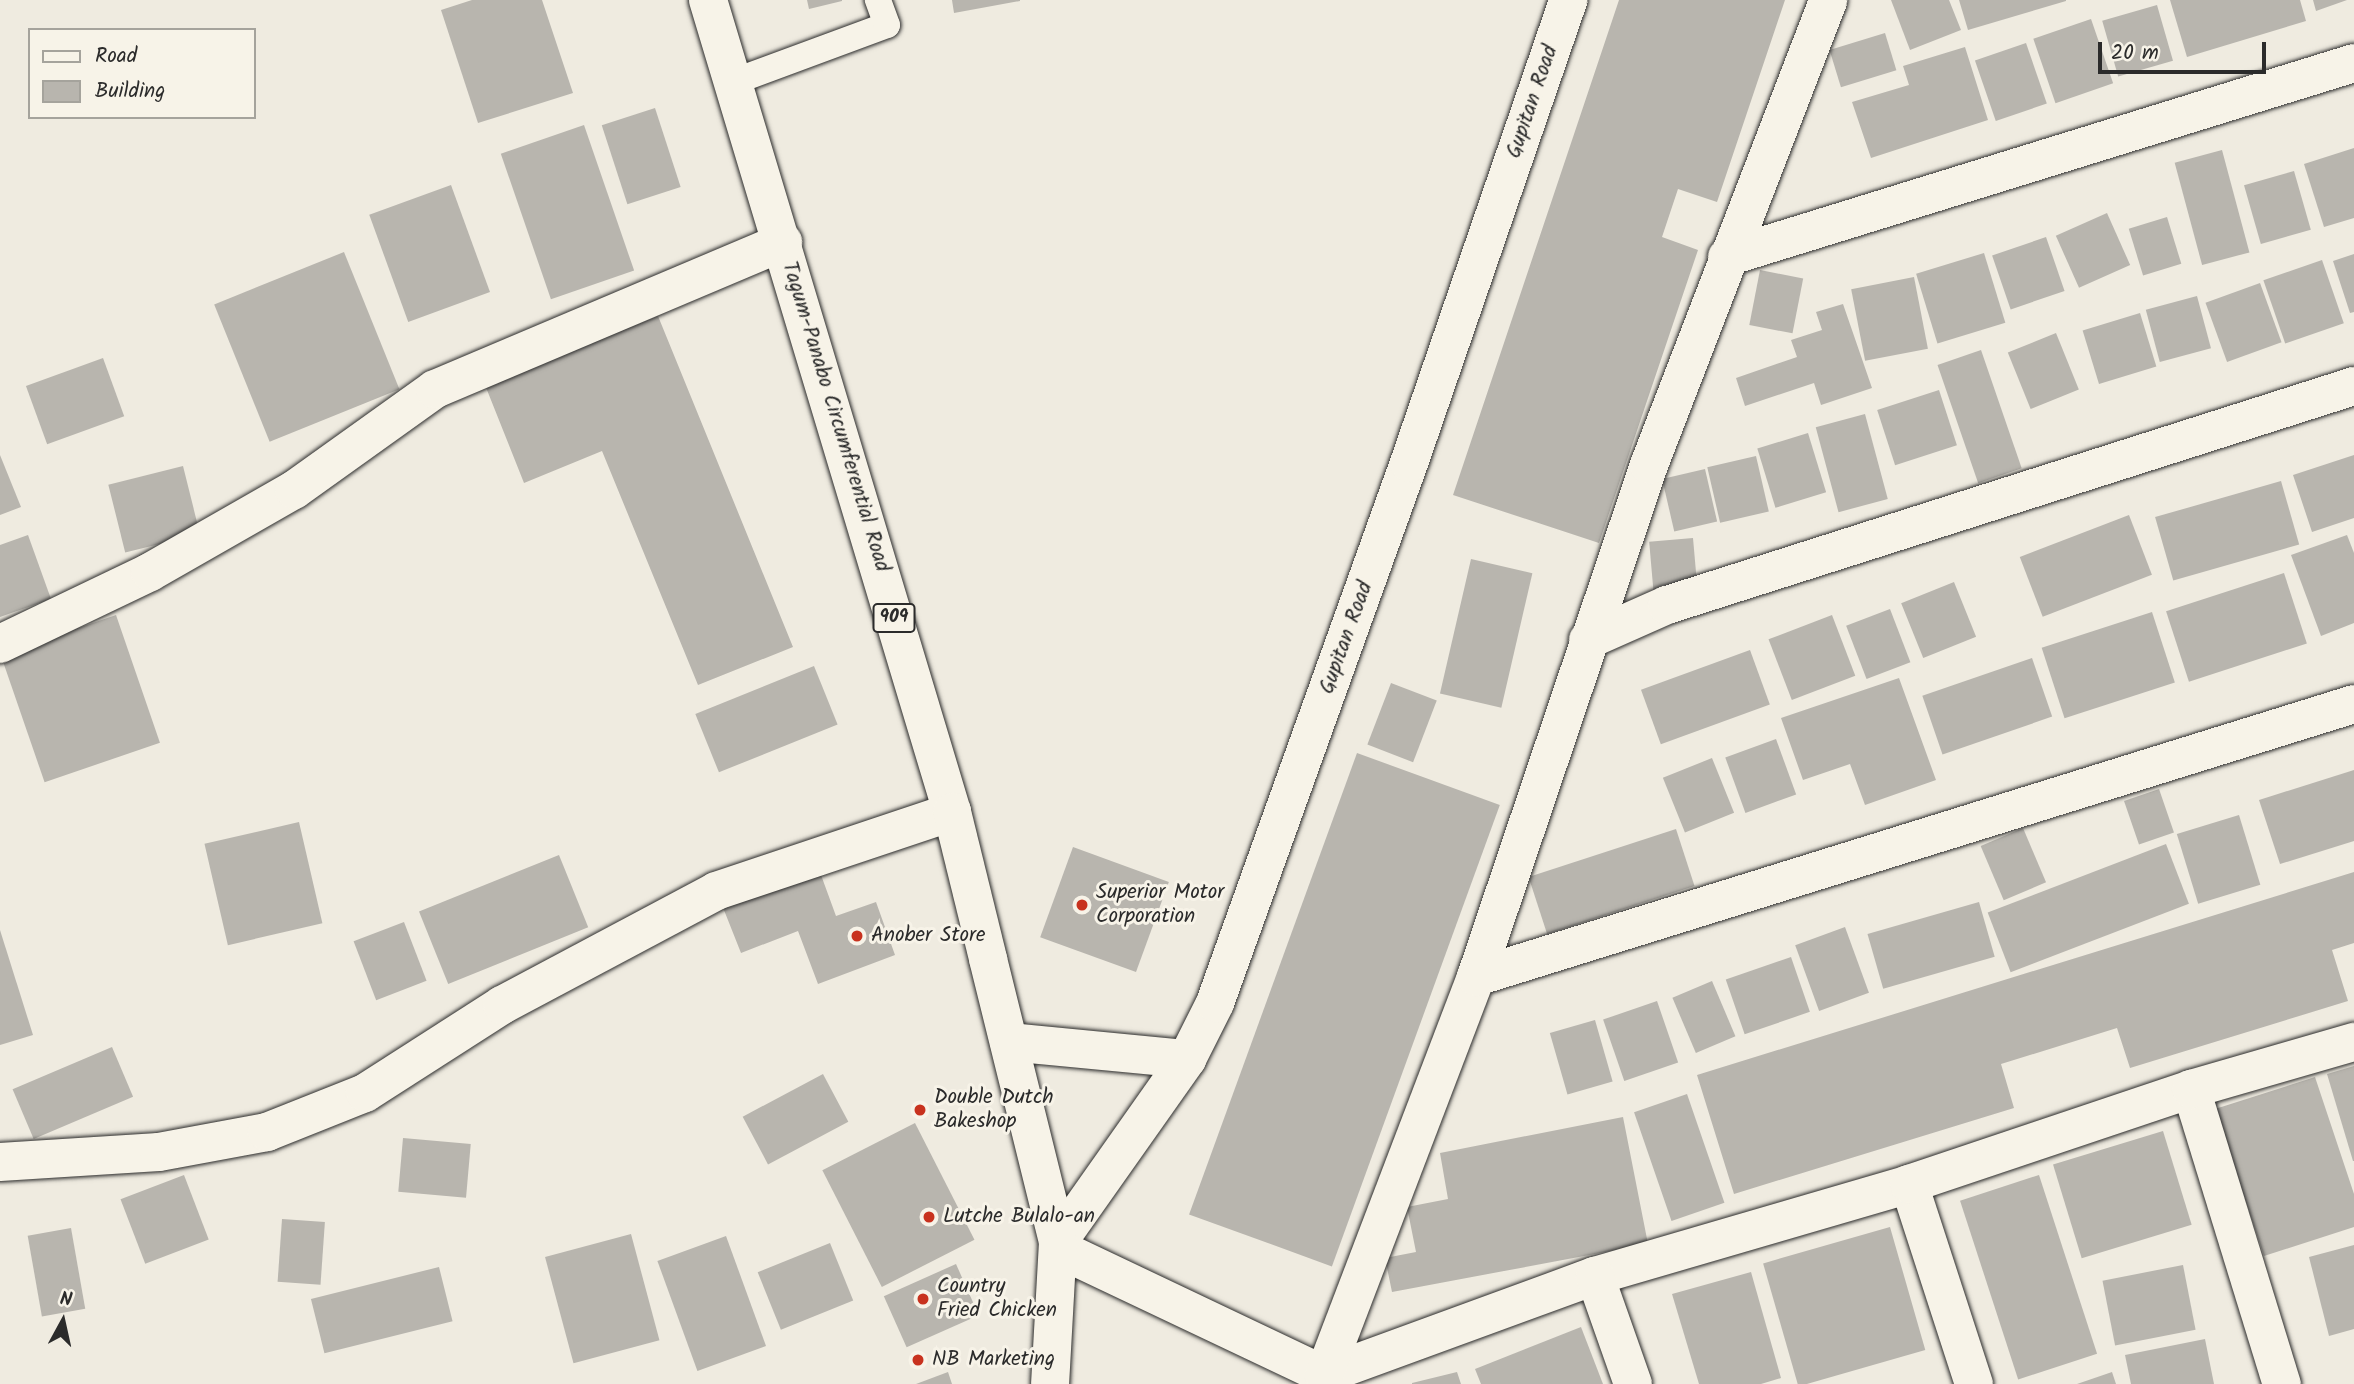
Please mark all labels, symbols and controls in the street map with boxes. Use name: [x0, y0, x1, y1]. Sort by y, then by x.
legend: [28, 28, 256, 119]
scale bar: [2102, 28, 2270, 72]
text: 20 m: [2111, 37, 2159, 70]
text: Road: [95, 40, 137, 73]
street label: Gupitan Road: [1502, 42, 1564, 162]
text: Building: [95, 75, 165, 108]
street label: Tagum-Panabo Circumferential Road: [776, 259, 894, 575]
street label: Gupitan Road: [1315, 578, 1379, 698]
road number: 909: [871, 603, 917, 634]
place label: Superior Motor Corporation: [1096, 880, 1224, 930]
marker: Superior Motor Corporation: [1074, 897, 1090, 913]
place label: Anober Store: [871, 923, 986, 949]
marker: Anober Store: [849, 928, 865, 944]
place label: Double Dutch Bakeshop: [934, 1085, 1054, 1135]
marker: Double Dutch Bakeshop: [912, 1102, 928, 1118]
place label: Lutche Bulalo-an: [943, 1204, 1095, 1230]
marker: Lutche Bulalo-an: [921, 1209, 937, 1225]
place label: Country Fried Chicken: [937, 1274, 1057, 1324]
text: N: [58, 1285, 74, 1316]
north arrow: [28, 1286, 98, 1356]
marker: Country Fried Chicken: [915, 1291, 931, 1307]
place label: NB Marketing: [932, 1347, 1055, 1373]
marker: NB Marketing: [910, 1352, 926, 1368]

